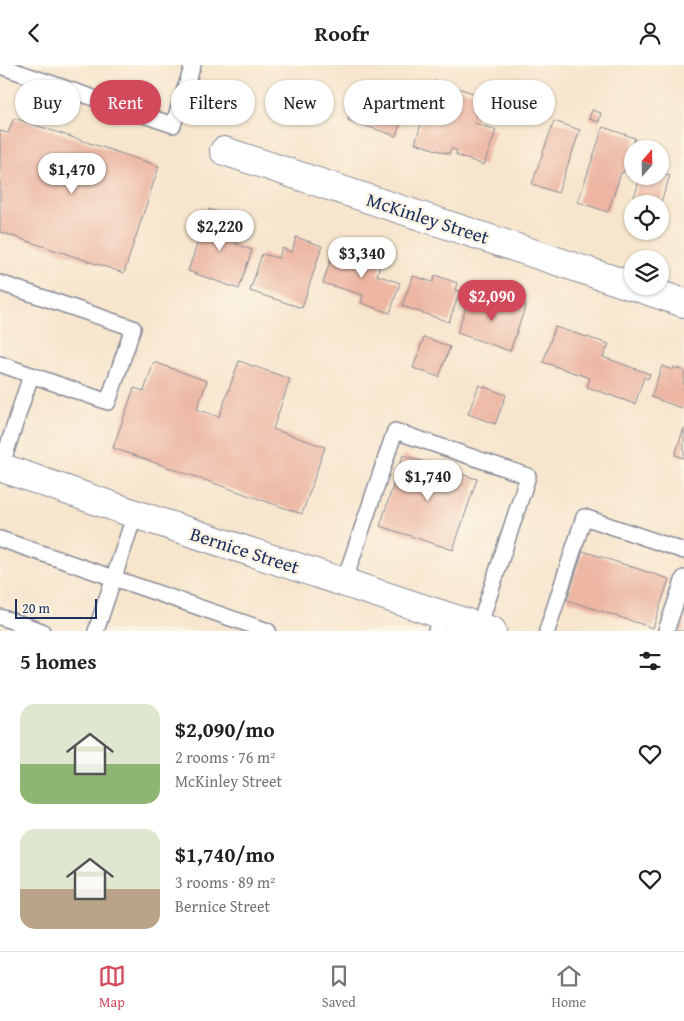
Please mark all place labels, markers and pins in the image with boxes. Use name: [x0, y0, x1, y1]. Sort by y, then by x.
pin: $1,470: [31, 153, 113, 195]
pin: $2,220: [179, 209, 261, 252]
pin: $3,340: [321, 237, 403, 279]
pin: $2,090: [451, 279, 533, 322]
pin: $1,740: [387, 459, 469, 502]

